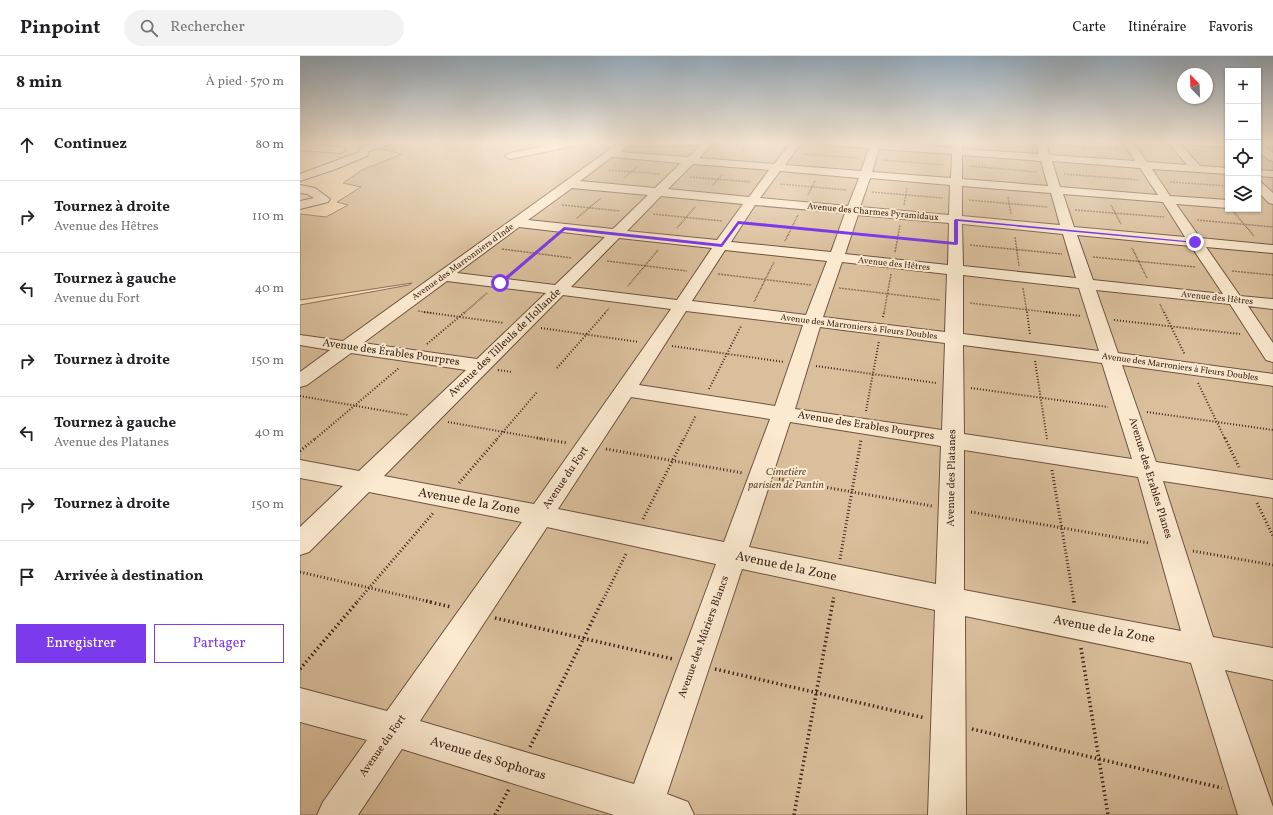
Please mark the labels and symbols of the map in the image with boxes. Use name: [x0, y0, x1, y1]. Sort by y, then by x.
north arrow: [1177, 68, 1213, 104]
street label: Avenue des Charmes Pyramidaux: [807, 200, 940, 224]
street label: Avenue des Marronniers d'Inde: [409, 221, 517, 303]
route end: [1186, 233, 1204, 251]
street label: Avenue des Hêtres: [857, 254, 931, 274]
route start: [491, 274, 509, 292]
street label: Avenue des Tilleuls de Hollande: [445, 285, 565, 401]
street label: Avenue des Hêtres: [1180, 288, 1254, 308]
street label: Avenue des Marroniers à Fleurs Doubles: [780, 311, 938, 343]
street label: Avenue des Érables Pourpres: [322, 336, 461, 370]
street label: Avenue des Marroniers à Fleurs Doubles: [1101, 350, 1259, 384]
street label: Avenue des Erables Pourpres: [797, 408, 936, 444]
street label: Avenue des Erables Planes: [1124, 415, 1176, 541]
street label: Avenue des Platanes: [944, 429, 960, 527]
street label: Avenue du Fort: [539, 444, 593, 512]
park label: Cimetière parisien de Pantin: [748, 465, 824, 493]
street label: Avenue de la Zone: [417, 484, 521, 520]
street label: Avenue de la Zone: [734, 547, 838, 587]
street label: Avenue des Mûriers Blancs: [675, 573, 733, 700]
street label: Avenue de la Zone: [1052, 611, 1156, 649]
street label: Avenue du Fort: [356, 712, 410, 780]
street label: Avenue des Sophoras: [428, 733, 549, 785]

